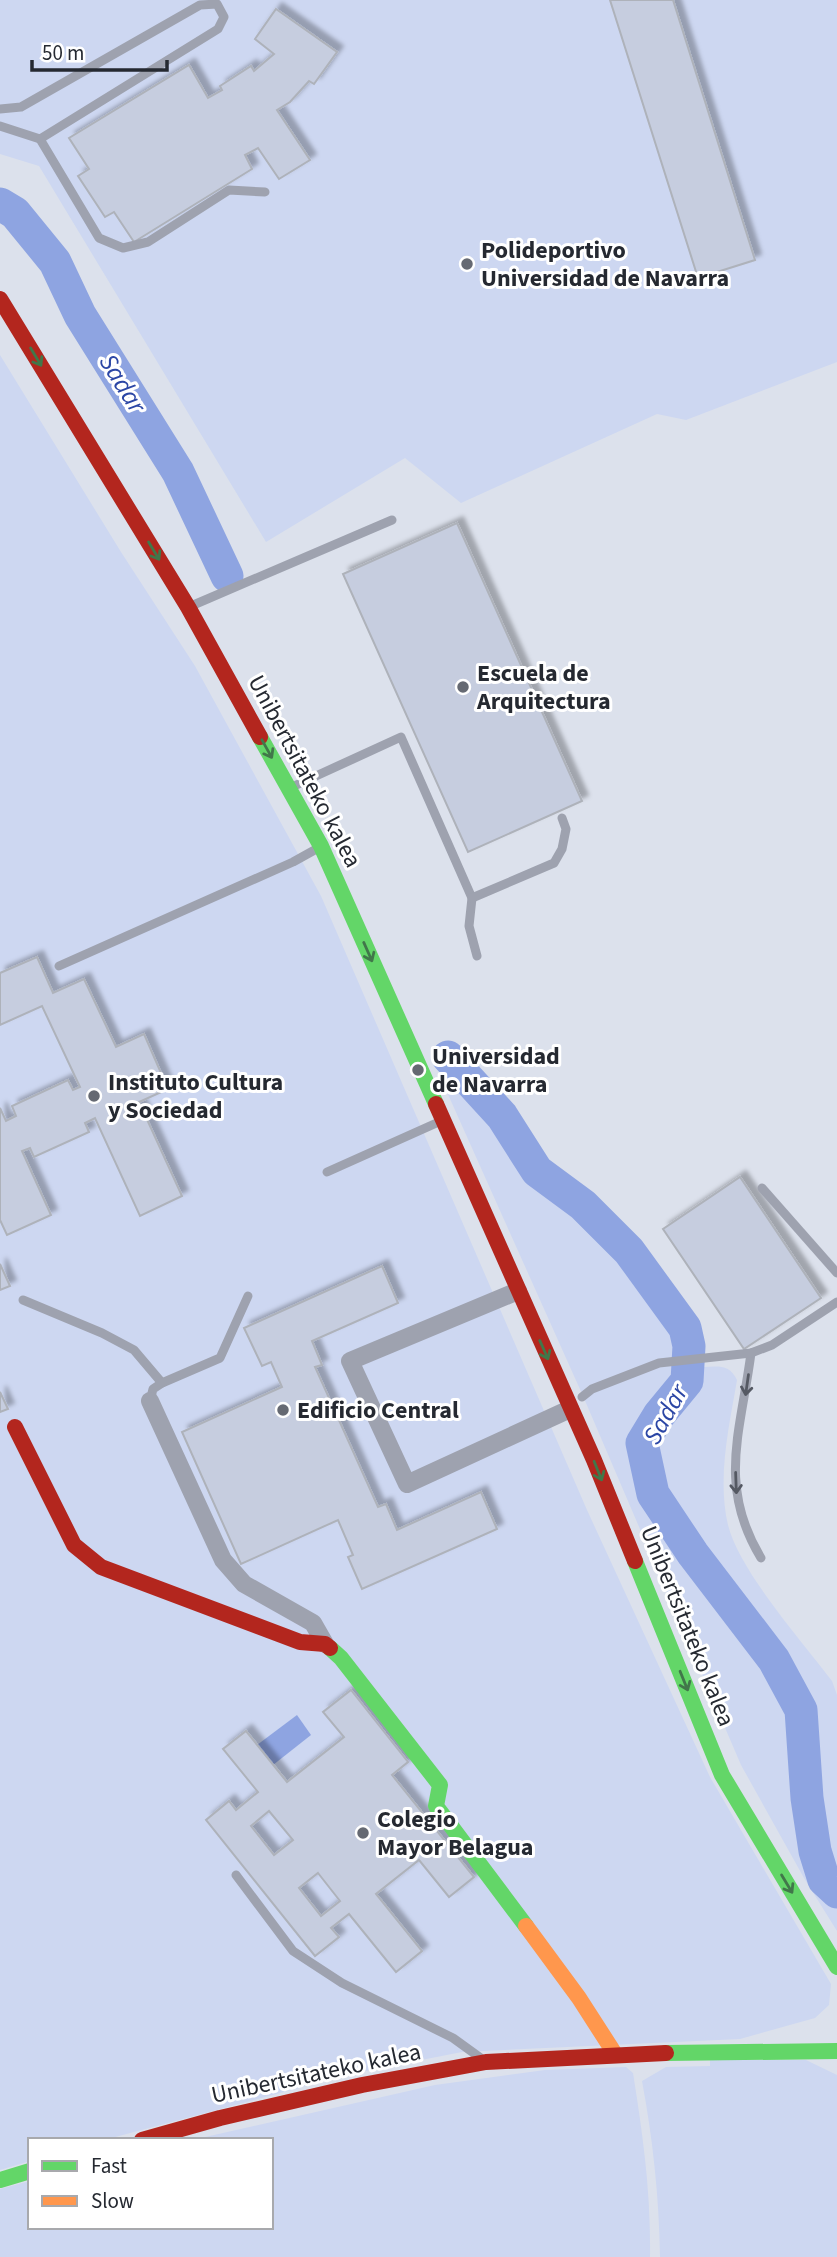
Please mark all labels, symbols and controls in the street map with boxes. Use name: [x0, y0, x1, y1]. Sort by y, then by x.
scale bar: [32, 28, 166, 72]
text: 50 m: [42, 38, 84, 68]
place label: Polideportivo Universidad de Navarra: [481, 233, 729, 296]
marker: Polideportivo Universidad de Navarra: [459, 256, 475, 272]
water label: Sadar: [90, 346, 156, 421]
one-way arrow: [29, 347, 43, 367]
one-way arrow: [147, 541, 161, 561]
place label: Escuela de Arquitectura: [476, 656, 611, 719]
street label: Unibertsitateko kalea: [239, 669, 370, 874]
marker: Escuela de Arquitectura: [455, 679, 471, 695]
one-way arrow: [260, 738, 274, 758]
one-way arrow: [362, 941, 375, 962]
place label: Universidad de Navarra: [432, 1039, 560, 1102]
marker: Universidad de Navarra: [410, 1062, 426, 1078]
place label: Instituto Cultura y Sociedad: [108, 1065, 283, 1128]
marker: Instituto Cultura y Sociedad: [86, 1088, 102, 1104]
one-way arrow: [538, 1339, 551, 1360]
one-way arrow: [740, 1373, 753, 1395]
water label: Sadar: [634, 1376, 698, 1451]
place label: Edificio Central: [297, 1393, 459, 1428]
marker: Edificio Central: [275, 1402, 291, 1418]
one-way arrow: [593, 1459, 606, 1481]
one-way arrow: [729, 1472, 742, 1495]
street label: Unibertsitateko kalea: [631, 1521, 744, 1732]
one-way arrow: [679, 1670, 692, 1692]
place label: Colegio Mayor Belagua: [377, 1802, 533, 1865]
marker: Colegio Mayor Belagua: [355, 1825, 371, 1841]
one-way arrow: [780, 1873, 794, 1893]
street label: Unibertsitateko kalea: [208, 2034, 424, 2113]
legend: [28, 2138, 273, 2229]
text: Fast: [91, 2151, 127, 2181]
text: Slow: [91, 2186, 134, 2216]

